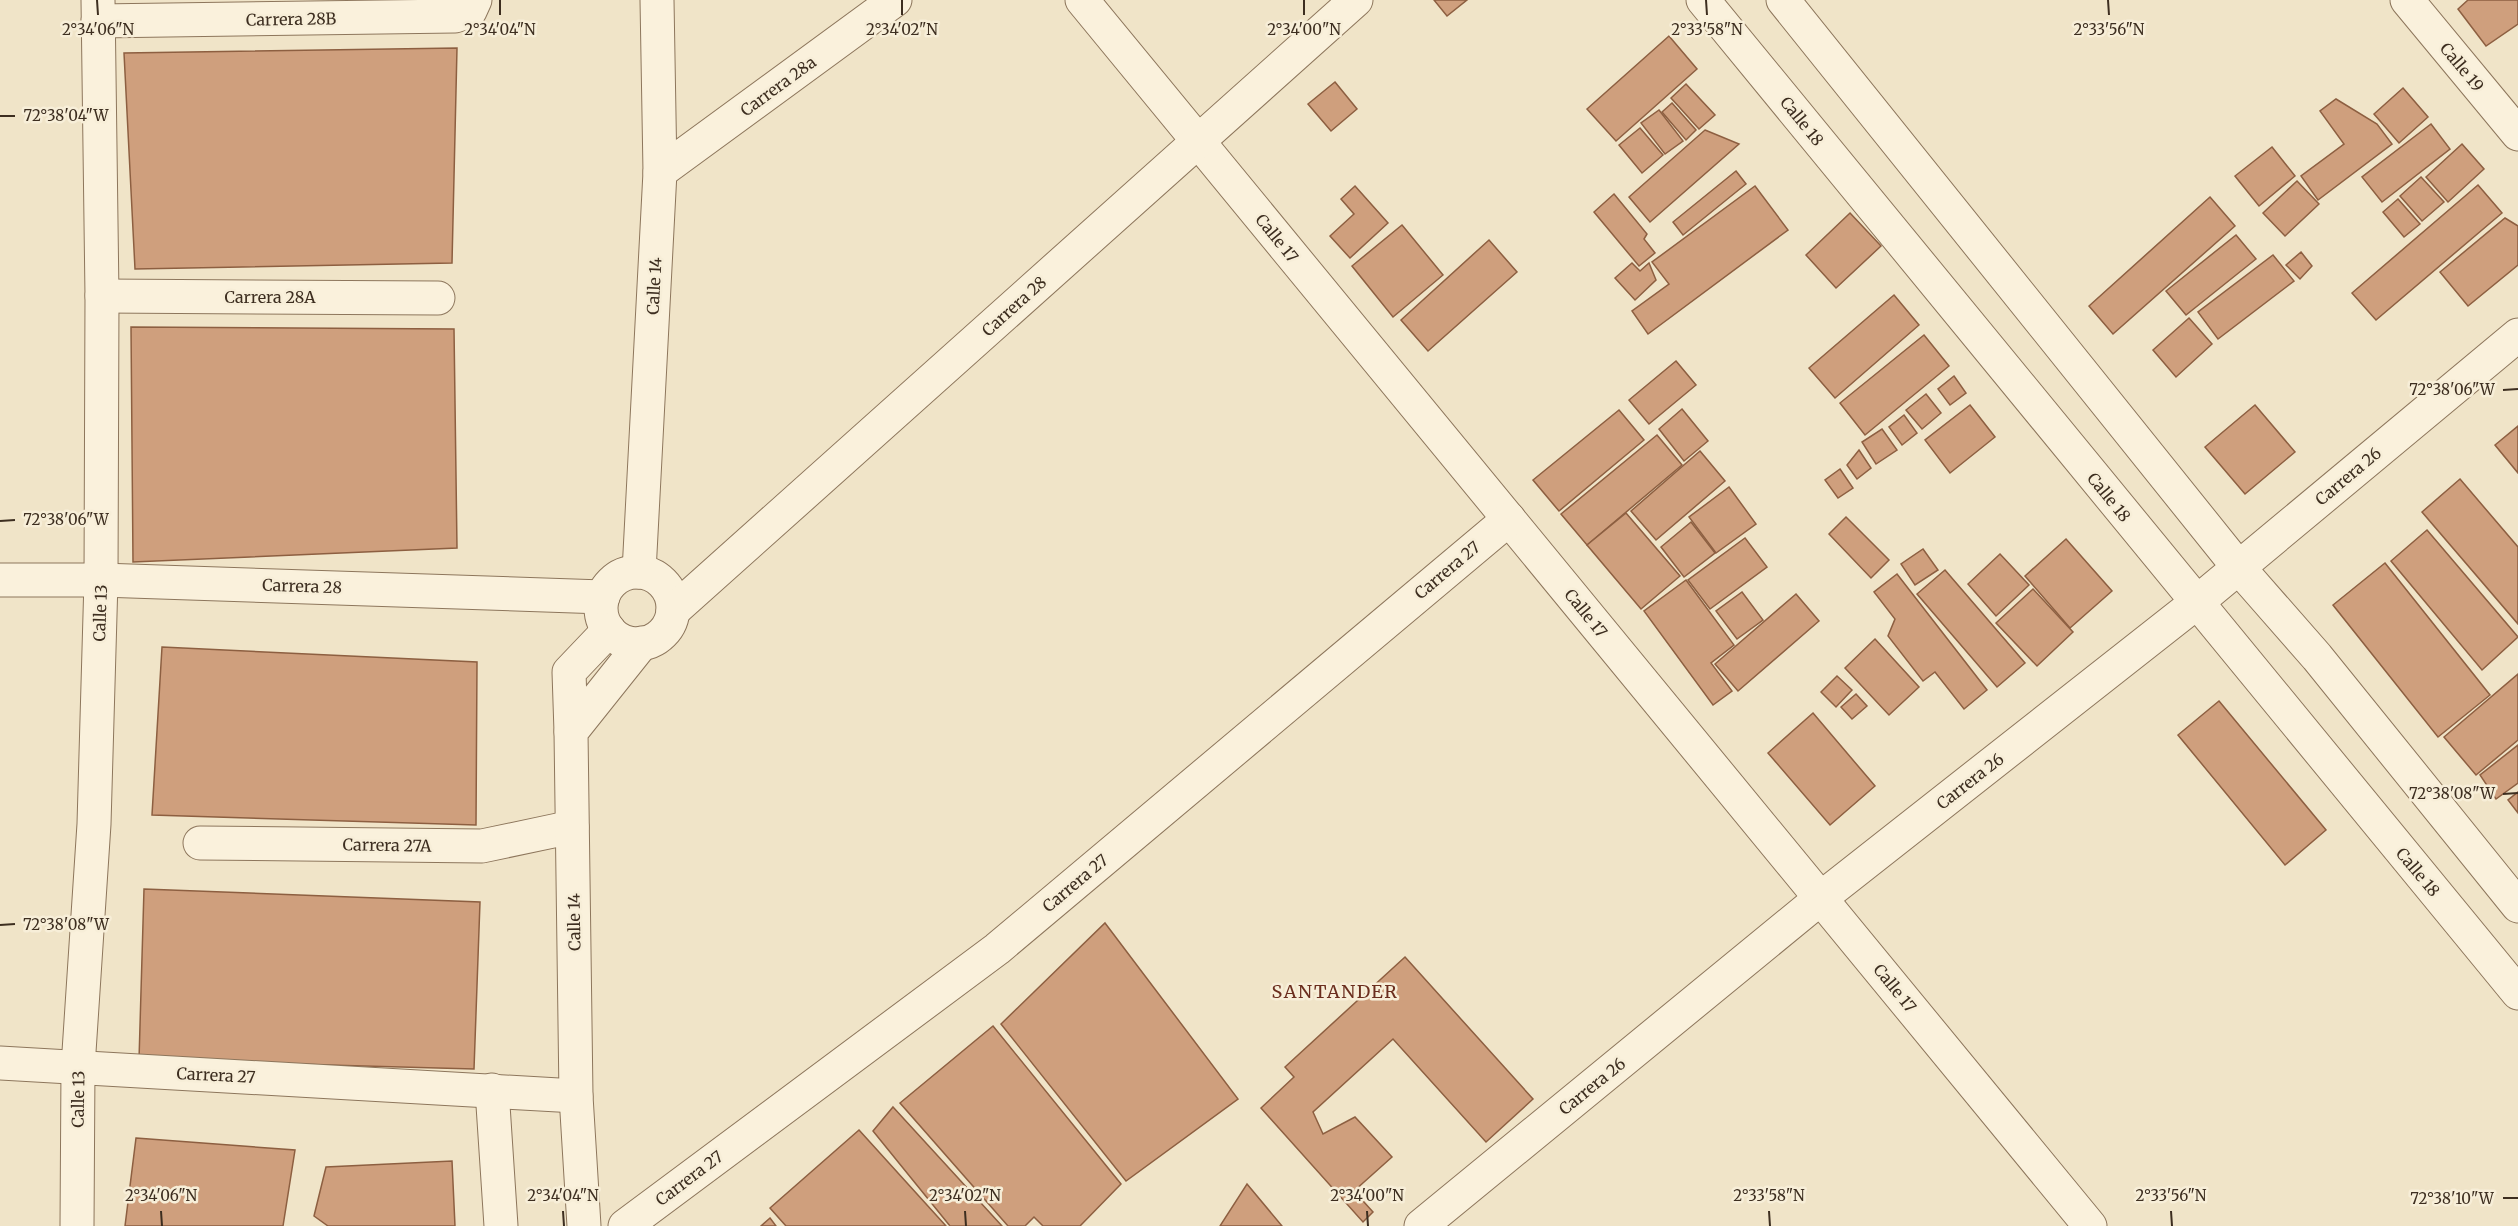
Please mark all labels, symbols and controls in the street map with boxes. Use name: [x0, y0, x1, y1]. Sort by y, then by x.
street label: Carrera 28B: [246, 8, 337, 30]
text: 2°34'06"N: [62, 20, 134, 39]
text: 2°34'04"N: [464, 20, 536, 39]
text: 2°34'02"N: [866, 20, 938, 39]
text: 2°34'00"N: [1267, 20, 1341, 39]
text: 2°33'58"N: [1671, 20, 1743, 39]
text: 2°33'56"N: [2074, 20, 2145, 39]
street label: Calle 19: [2436, 39, 2488, 95]
street label: Carrera 28a: [736, 52, 820, 120]
street label: Calle 18: [1776, 92, 1828, 150]
text: 72°38'04"W: [24, 106, 109, 125]
street label: Calle 17: [1251, 210, 1303, 266]
street label: Calle 14: [643, 257, 665, 315]
street label: Carrera 28: [978, 272, 1050, 340]
street label: Carrera 28A: [224, 287, 316, 307]
text: 72°38'06"W: [2409, 380, 2496, 399]
street label: Carrera 26: [2311, 442, 2385, 509]
street label: Calle 18: [2083, 468, 2135, 526]
text: 72°38'06"W: [23, 510, 110, 529]
street label: Carrera 27: [1410, 537, 1484, 603]
street label: Carrera 28: [262, 575, 342, 597]
street label: Calle 13: [89, 584, 111, 642]
street label: Calle 17: [1560, 585, 1612, 641]
street label: Carrera 26: [1932, 748, 2008, 813]
text: 72°38'08"W: [2409, 784, 2496, 803]
street label: Carrera 27A: [342, 834, 432, 856]
street label: Calle 18: [2392, 844, 2444, 900]
street label: Carrera 27: [1038, 850, 1112, 916]
street label: Calle 14: [563, 893, 585, 951]
text: 72°38'08"W: [23, 915, 110, 934]
street label: Calle 17: [1869, 960, 1921, 1016]
district label: SANTANDER: [1272, 980, 1398, 1003]
street label: Carrera 26: [1555, 1053, 1630, 1119]
street label: Carrera 27: [176, 1063, 256, 1087]
street label: Calle 13: [68, 1070, 88, 1128]
street label: Carrera 27: [651, 1146, 727, 1210]
text: 2°34'06"N: [125, 1186, 197, 1205]
text: 2°34'04"N: [527, 1186, 599, 1205]
text: 2°34'02"N: [929, 1186, 1001, 1205]
text: 2°34'00"N: [1330, 1186, 1404, 1205]
text: 2°33'58"N: [1733, 1186, 1805, 1205]
text: 2°33'56"N: [2136, 1186, 2207, 1205]
text: 72°38'10"W: [2410, 1189, 2495, 1208]

